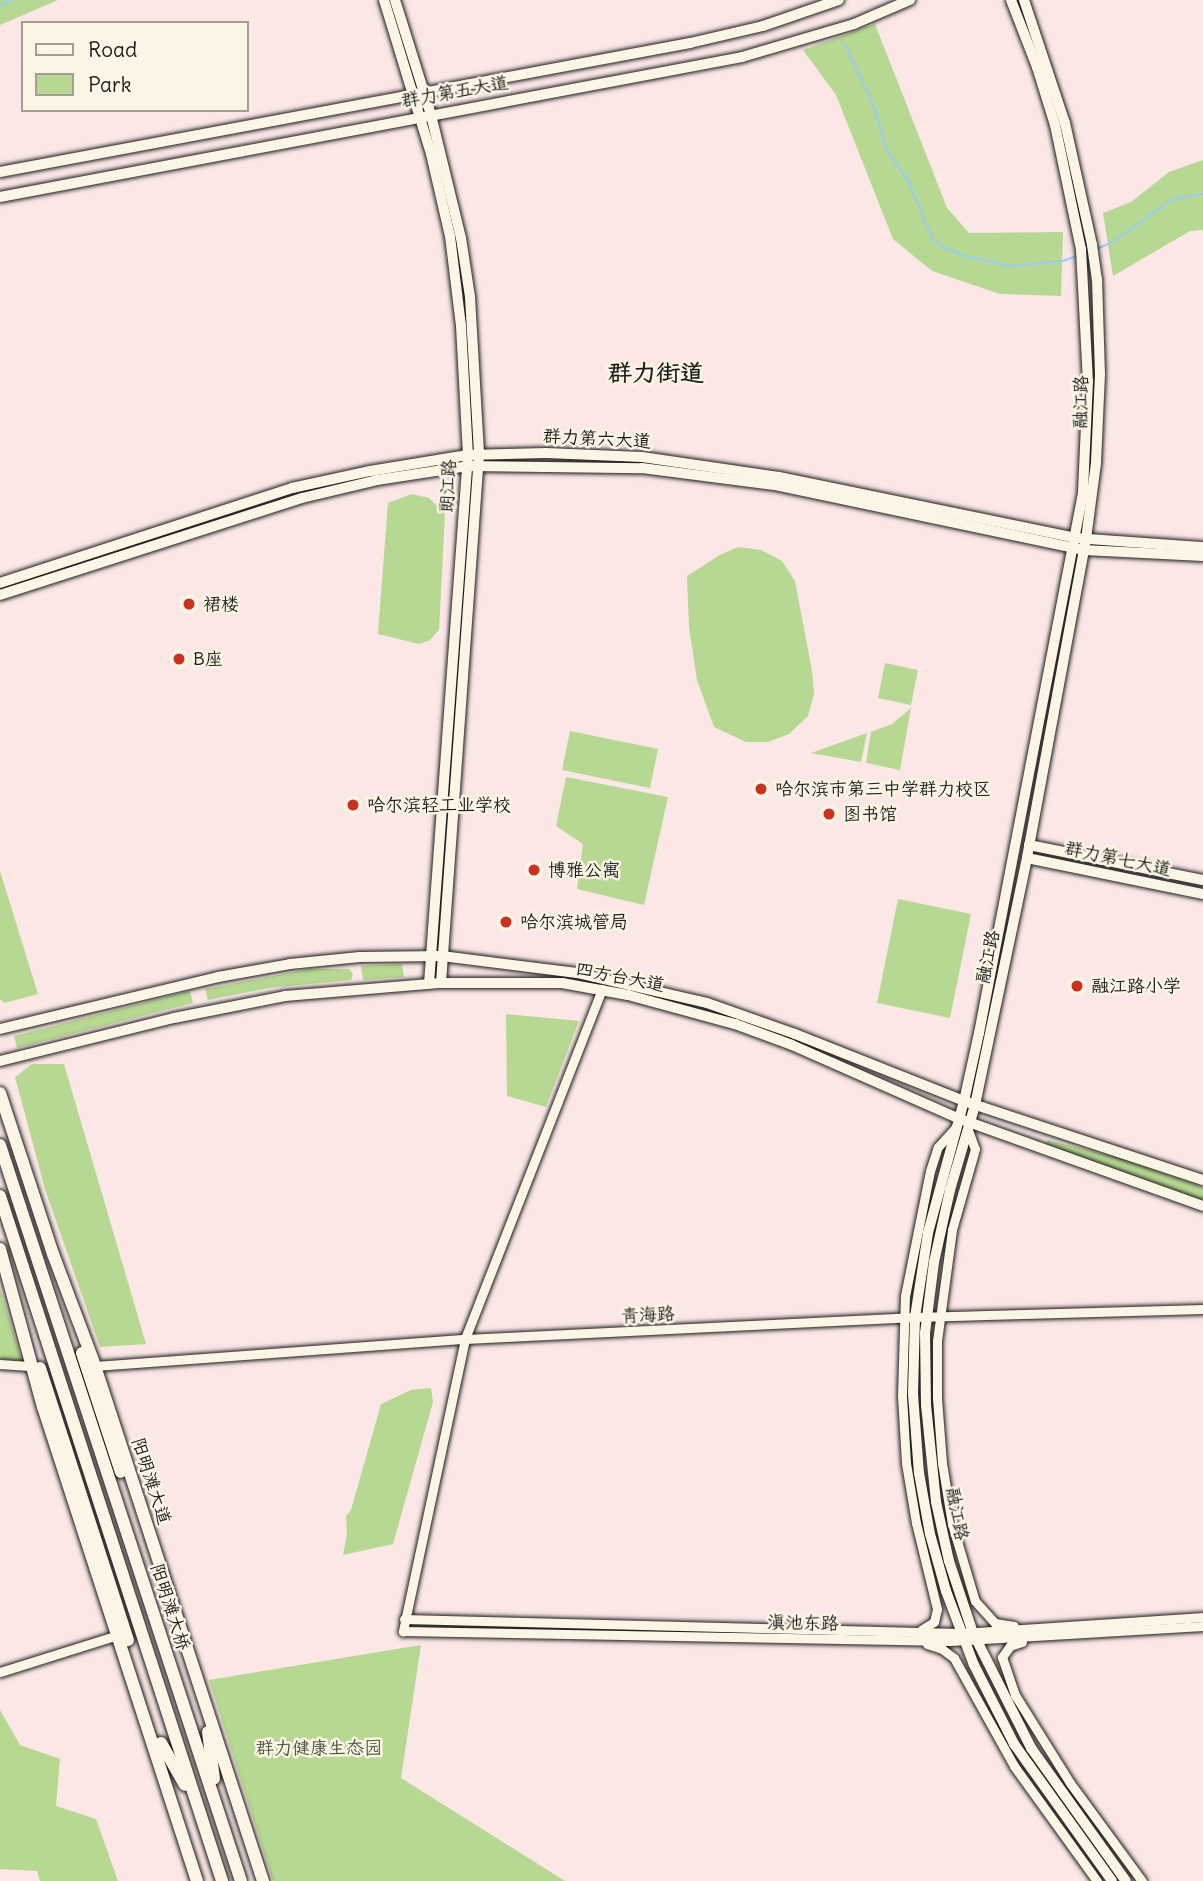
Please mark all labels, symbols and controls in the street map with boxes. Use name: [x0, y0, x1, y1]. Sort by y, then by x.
legend: [21, 21, 248, 112]
text: Road: [88, 36, 137, 63]
text: Park: [88, 71, 131, 98]
street label: 群力第五大道: [400, 72, 510, 112]
district label: 群力街道: [608, 359, 704, 387]
street label: 融江路: [1070, 375, 1092, 429]
street label: 群力第六大道: [543, 425, 651, 453]
street label: 朗江路: [436, 458, 460, 514]
place label: 裙楼: [203, 593, 239, 615]
marker: 裙楼: [181, 596, 197, 612]
place label: B座: [193, 648, 223, 670]
marker: B座: [171, 651, 187, 667]
place label: 哈尔滨市第三中学群力校区: [775, 778, 991, 800]
marker: 哈尔滨市第三中学群力校区: [753, 781, 769, 797]
place label: 哈尔滨轻工业学校: [367, 794, 511, 816]
marker: 哈尔滨轻工业学校: [345, 797, 361, 813]
place label: 图书馆: [843, 803, 897, 825]
marker: 图书馆: [821, 806, 837, 822]
street label: 群力第七大道: [1063, 837, 1173, 881]
place label: 博雅公寓: [548, 859, 620, 881]
marker: 博雅公寓: [526, 862, 542, 878]
place label: 哈尔滨城管局: [520, 911, 628, 933]
marker: 哈尔滨城管局: [498, 914, 514, 930]
street label: 融江路: [972, 928, 1004, 986]
street label: 四方台大道: [574, 958, 666, 996]
place label: 融江路小学: [1091, 975, 1181, 997]
marker: 融江路小学: [1069, 978, 1085, 994]
street label: 青海路: [620, 1303, 676, 1327]
street label: 阳明滩大道: [127, 1435, 175, 1527]
street label: 融江路: [941, 1485, 973, 1543]
street label: 阳明滩大桥: [146, 1561, 194, 1653]
street label: 滇池东路: [767, 1612, 839, 1634]
park label: 群力健康生态园: [256, 1737, 382, 1759]

